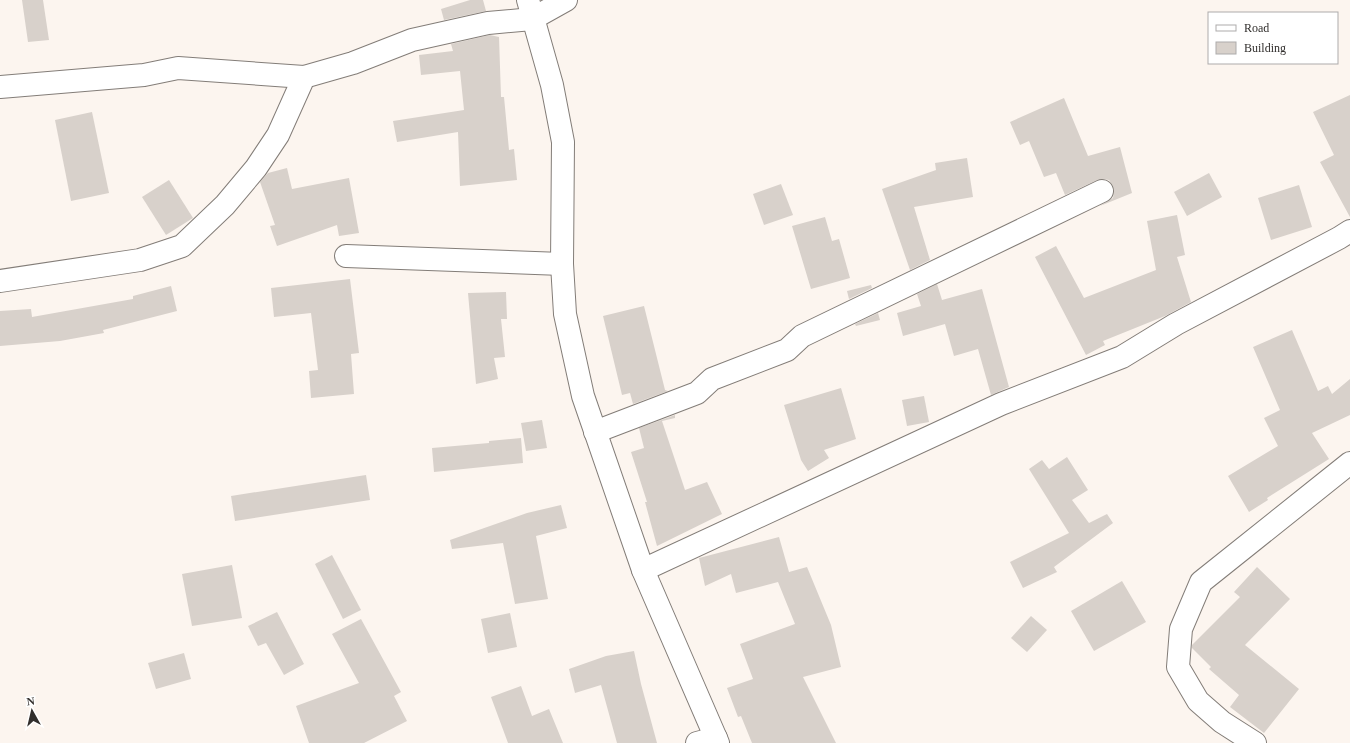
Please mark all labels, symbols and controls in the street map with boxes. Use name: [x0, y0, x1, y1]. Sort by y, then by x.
legend: [1208, 12, 1338, 64]
text: Road: [1244, 21, 1269, 35]
text: Building: [1244, 41, 1286, 55]
north arrow: [12, 691, 52, 731]
text: N: [26, 695, 35, 708]

